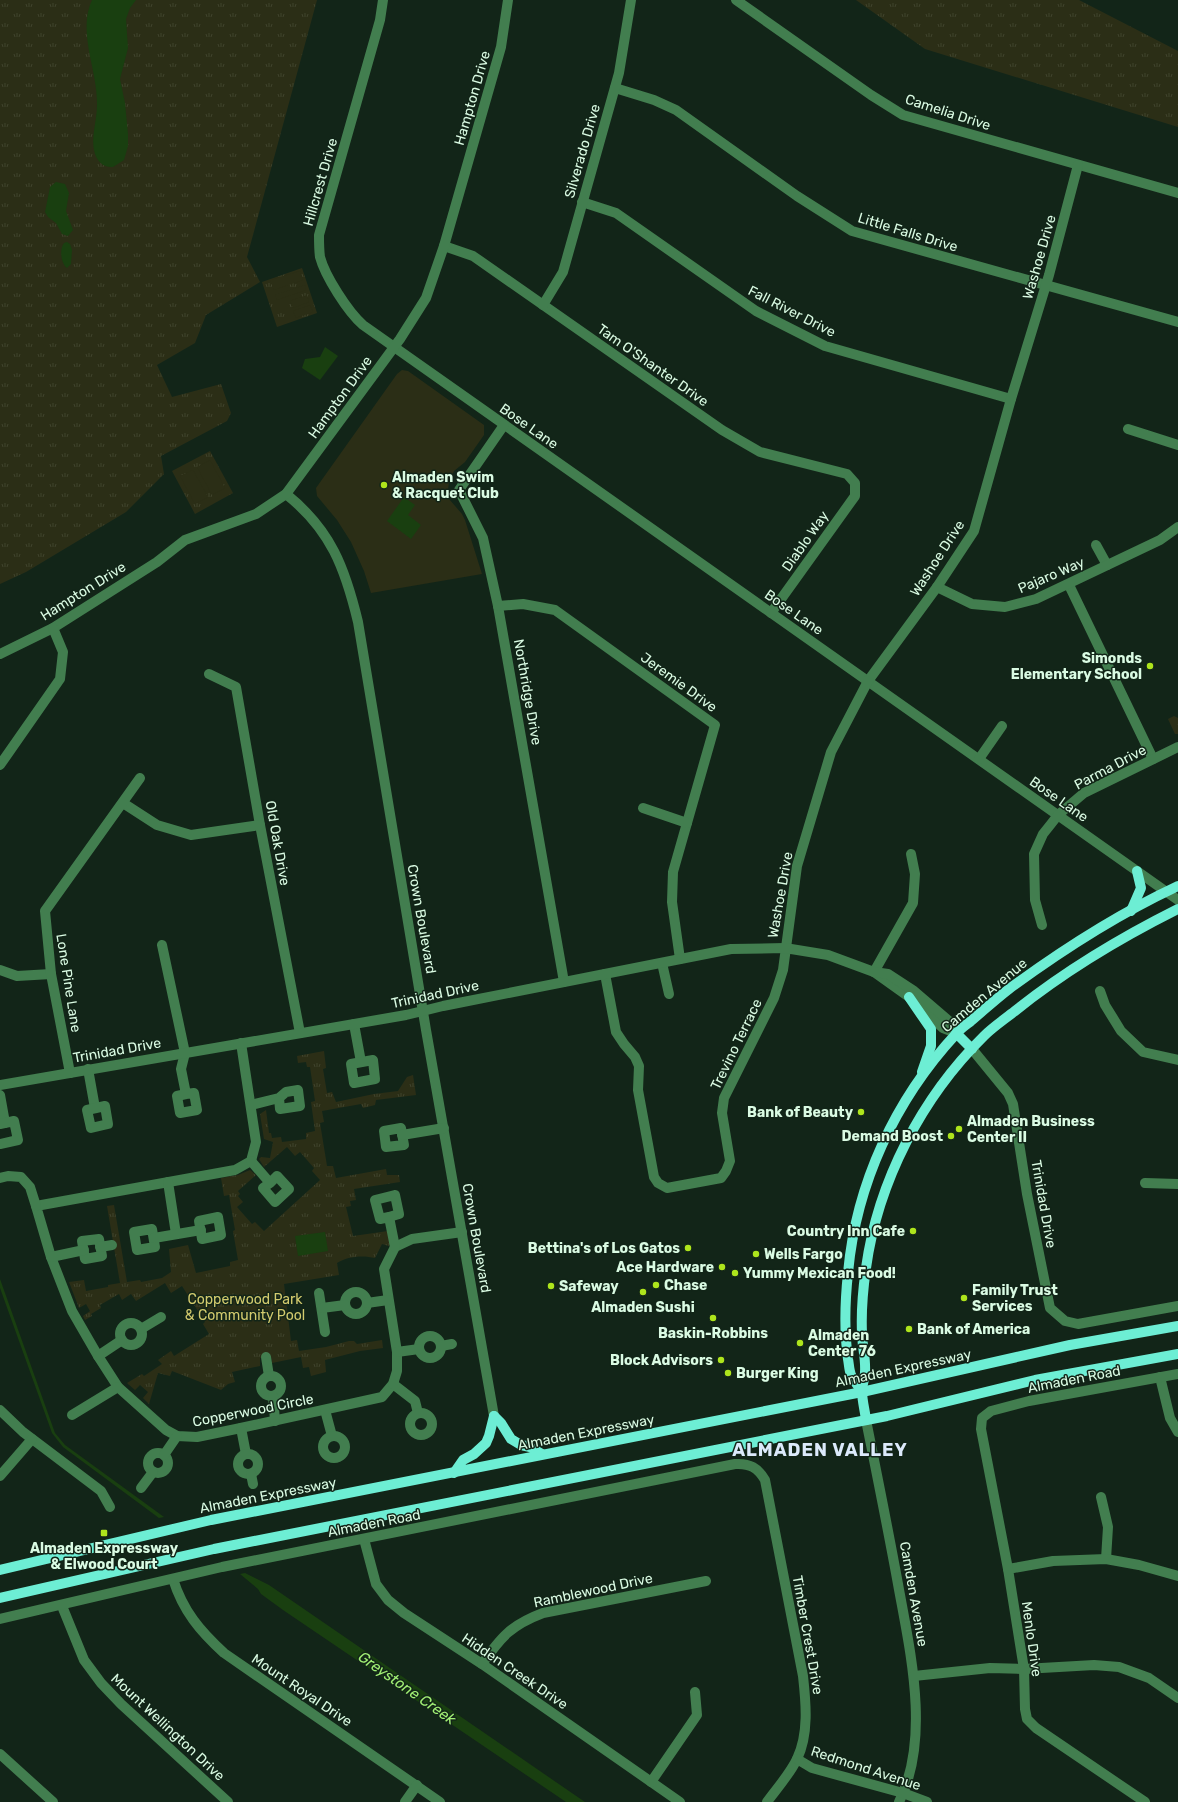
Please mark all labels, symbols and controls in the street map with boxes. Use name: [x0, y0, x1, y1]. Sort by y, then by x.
street label: Hampton Drive: [451, 49, 494, 147]
street label: Camelia Drive: [903, 91, 993, 134]
street label: Silverado Drive: [561, 102, 604, 200]
street label: Hillcrest Drive: [300, 136, 341, 228]
street label: Little Falls Drive: [856, 209, 960, 256]
street label: Washoe Drive: [1019, 213, 1060, 301]
street label: Fall River Drive: [745, 282, 838, 341]
street label: Tam O'Shanter Drive: [594, 321, 712, 410]
street label: Hampton Drive: [305, 353, 376, 442]
street label: Bose Lane: [496, 400, 561, 453]
place label: Almaden Swim & Racquet Club: [392, 469, 499, 502]
marker: Almaden Swim & Racquet Club: [379, 480, 389, 490]
street label: Diablo Way: [778, 508, 833, 575]
street label: Washoe Drive: [907, 517, 968, 600]
street label: Pajaro Way: [1015, 554, 1087, 597]
street label: Hampton Drive: [37, 558, 129, 624]
street label: Bose Lane: [761, 586, 826, 639]
street label: Northridge Drive: [510, 638, 545, 747]
street label: Jeremie Drive: [637, 649, 720, 716]
place label: Simonds Elementary School: [1011, 650, 1142, 683]
marker: Simonds Elementary School: [1145, 661, 1155, 671]
street label: Parma Drive: [1071, 741, 1149, 794]
street label: Bose Lane: [1026, 773, 1091, 826]
street label: Old Oak Drive: [262, 799, 293, 887]
street label: Washoe Drive: [765, 850, 796, 940]
street label: Crown Boulevard: [403, 863, 440, 975]
street label: Lone Pine Lane: [52, 933, 85, 1034]
street label: Camden Avenue: [938, 955, 1031, 1036]
street label: Trinidad Drive: [390, 977, 481, 1012]
street label: Trevino Terrace: [707, 996, 766, 1092]
street label: Trinidad Drive: [72, 1034, 163, 1067]
place label: Bank of Beauty: [747, 1104, 854, 1121]
marker: Bank of Beauty: [856, 1107, 866, 1117]
place label: Almaden Business Center II: [967, 1113, 1095, 1146]
marker: Almaden Business Center II: [954, 1124, 964, 1134]
place label: Demand Boost: [842, 1128, 943, 1145]
marker: Demand Boost: [946, 1131, 956, 1141]
street label: Trinidad Drive: [1027, 1159, 1060, 1250]
street label: Crown Boulevard: [458, 1182, 495, 1294]
place label: Country Inn Cafe: [787, 1223, 905, 1240]
marker: Country Inn Cafe: [908, 1226, 918, 1236]
place label: Bettina's of Los Gatos: [528, 1240, 680, 1257]
marker: Bettina's of Los Gatos: [683, 1243, 693, 1253]
place label: Wells Fargo: [764, 1246, 843, 1263]
marker: Wells Fargo: [751, 1249, 761, 1259]
place label: Ace Hardware: [616, 1259, 714, 1276]
marker: Ace Hardware: [717, 1262, 727, 1272]
place label: Yummy Mexican Food!: [743, 1265, 896, 1282]
marker: Yummy Mexican Food!: [730, 1268, 740, 1278]
place label: Chase: [664, 1277, 707, 1294]
place label: Safeway: [559, 1278, 619, 1295]
marker: Chase: [651, 1280, 661, 1290]
marker: Safeway: [546, 1281, 556, 1291]
place label: Family Trust Services: [972, 1282, 1058, 1315]
marker: Almaden Sushi: [638, 1287, 648, 1297]
park label: Copperwood Park & Community Pool: [185, 1291, 305, 1324]
marker: Family Trust Services: [959, 1293, 969, 1303]
place label: Almaden Sushi: [591, 1299, 695, 1316]
marker: Baskin-Robbins: [708, 1313, 718, 1323]
place label: Bank of America: [917, 1321, 1030, 1338]
marker: Bank of America: [904, 1324, 914, 1334]
place label: Baskin-Robbins: [658, 1325, 768, 1342]
place label: Almaden Center 76: [808, 1327, 876, 1360]
marker: Almaden Center 76: [795, 1338, 805, 1348]
street label: Almaden Expressway: [833, 1346, 973, 1391]
place label: Block Advisors: [610, 1352, 713, 1369]
marker: Block Advisors: [716, 1355, 726, 1365]
street label: Almaden Road: [1026, 1362, 1122, 1397]
place label: Burger King: [736, 1365, 819, 1382]
marker: Burger King: [723, 1368, 733, 1378]
street label: Copperwood Circle: [191, 1390, 315, 1431]
street label: Almaden Expressway: [516, 1411, 656, 1454]
district label: ALMADEN VALLEY: [732, 1439, 908, 1461]
street label: Almaden Expressway: [198, 1474, 338, 1517]
street label: Almaden Road: [326, 1506, 422, 1541]
marker: Almaden Expressway & Elwood Court: [99, 1528, 109, 1538]
place label: Almaden Expressway & Elwood Court: [30, 1540, 179, 1573]
street label: Camden Avenue: [896, 1540, 931, 1648]
street label: Ramblewood Drive: [532, 1570, 654, 1611]
street label: Timber Crest Drive: [789, 1574, 826, 1696]
street label: Menlo Drive: [1018, 1600, 1045, 1678]
street label: Hidden Creek Drive: [458, 1630, 571, 1713]
water label: Greystone Creek: [355, 1648, 460, 1729]
street label: Mount Royal Drive: [248, 1651, 355, 1730]
street label: Mount Wellington Drive: [107, 1670, 228, 1785]
street label: Redmond Avenue: [809, 1743, 923, 1794]

